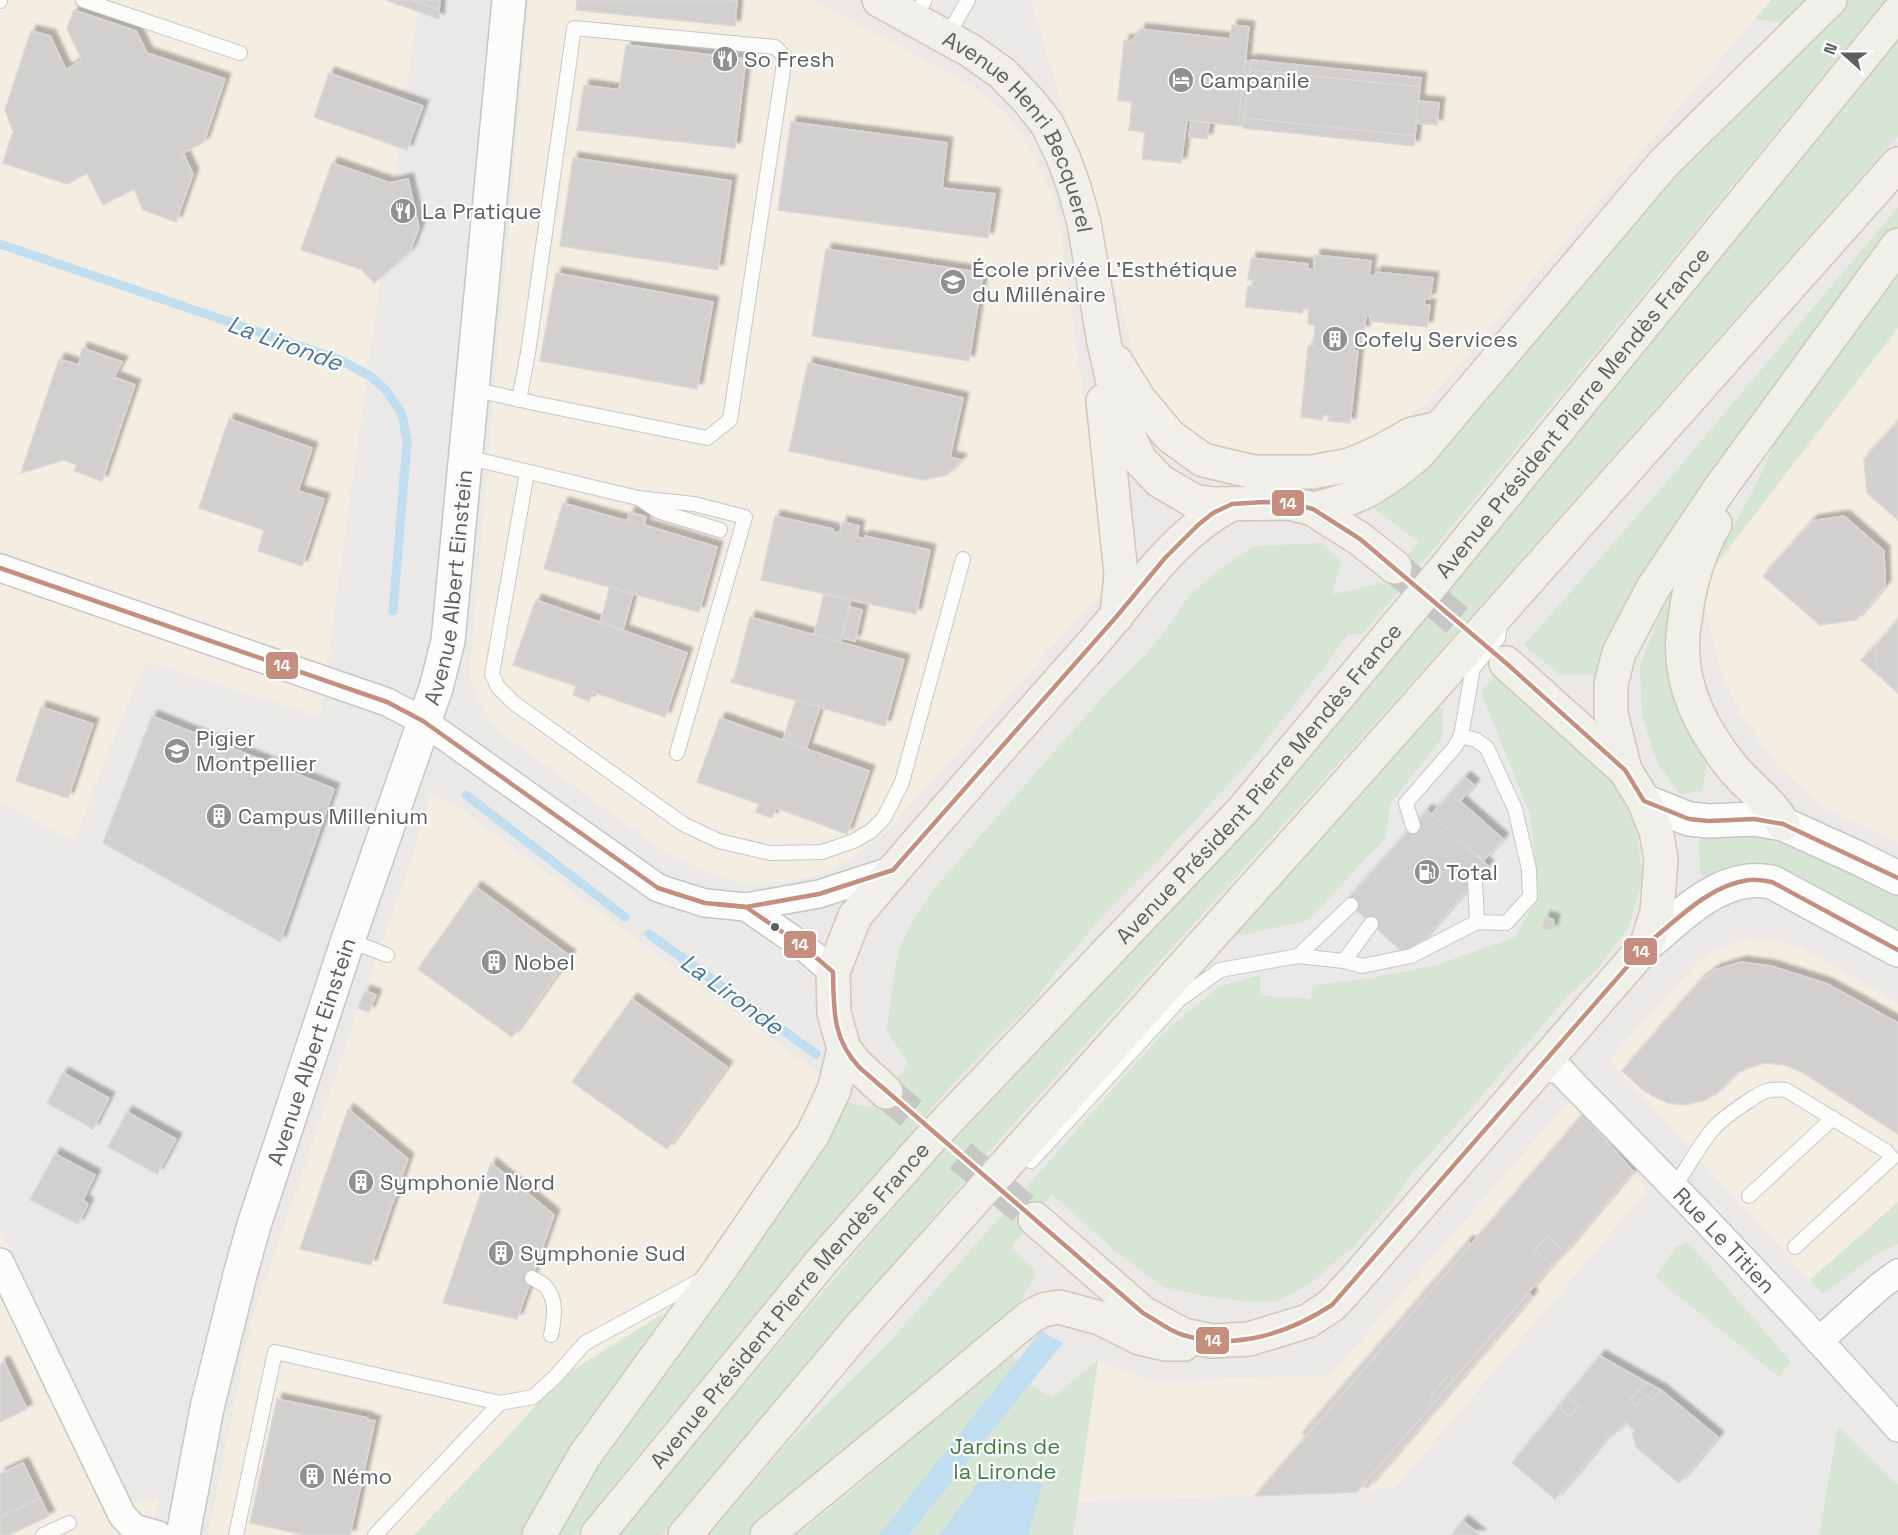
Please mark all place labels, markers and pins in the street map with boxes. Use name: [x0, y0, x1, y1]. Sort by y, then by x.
restaurant icon: So Fresh: [710, 44, 740, 74]
place label: So Fresh: [744, 45, 835, 73]
hotel icon: Campanile: [1166, 65, 1196, 95]
place label: Campanile: [1200, 66, 1310, 94]
restaurant icon: La Pratique: [388, 196, 418, 226]
place label: La Pratique: [422, 197, 542, 225]
place label: École privée L'Esthétique du Millénaire: [972, 255, 1237, 308]
school or university icon: École privée L'Esthétique du Millénaire: [938, 267, 968, 297]
building icon: Cofely Services: [1320, 324, 1350, 354]
place label: Cofely Services: [1354, 325, 1518, 353]
place label: Pigier Montpellier: [196, 724, 317, 777]
school or university icon: Pigier Montpellier: [162, 736, 192, 766]
building icon: Campus Millenium: [204, 801, 234, 831]
place label: Campus Millenium: [238, 802, 428, 830]
fuel station icon: Total: [1412, 857, 1442, 887]
place label: Total: [1446, 858, 1498, 886]
unlabelled marker: [769, 921, 781, 933]
building icon: Nobel: [479, 947, 509, 977]
place label: Nobel: [514, 948, 575, 976]
building icon: Symphonie Nord: [346, 1167, 376, 1197]
place label: Symphonie Nord: [380, 1168, 555, 1196]
building icon: Symphonie Sud: [486, 1238, 516, 1268]
place label: Symphonie Sud: [520, 1239, 686, 1267]
building icon: Némo: [297, 1461, 327, 1491]
place label: Némo: [332, 1462, 392, 1490]

